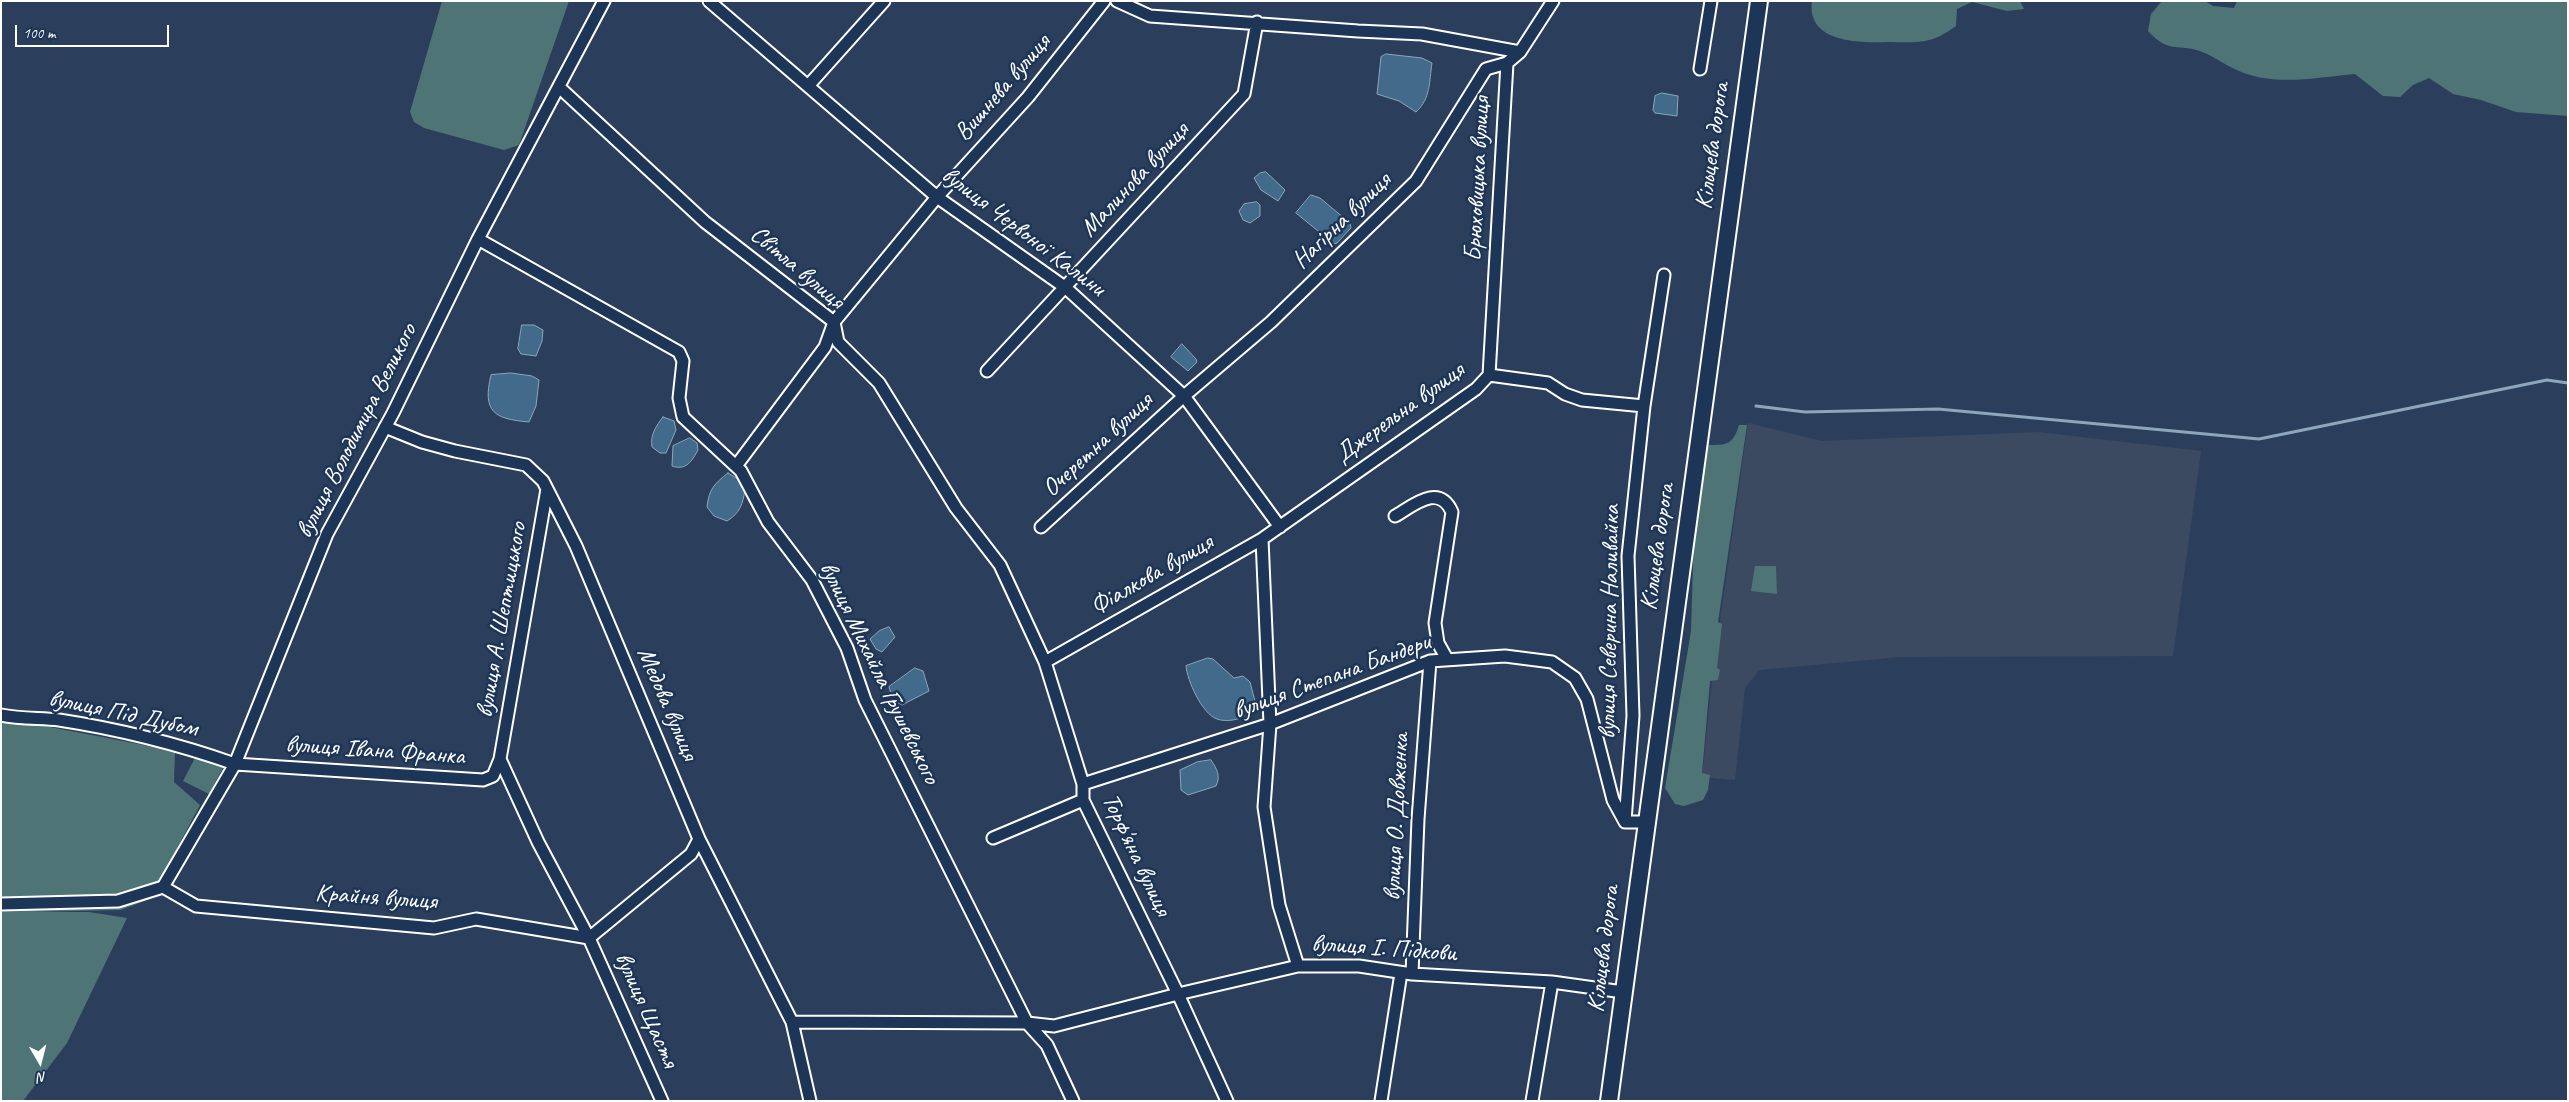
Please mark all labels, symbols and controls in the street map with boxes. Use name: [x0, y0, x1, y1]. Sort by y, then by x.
scale bar: [18, 15, 171, 47]
text: 100 m: [23, 24, 55, 43]
street label: Вишнева вулиця: [948, 28, 1058, 148]
street label: Кільцева дорога: [1689, 81, 1737, 211]
street label: Брюховицька вулиця: [1459, 96, 1497, 262]
street label: Малинова вулиця: [1074, 116, 1196, 244]
street label: вулиця Червоної Калини: [935, 161, 1111, 303]
street label: Нагірна вулиця: [1286, 166, 1398, 276]
street label: Світла вулиця: [744, 220, 850, 316]
street label: вулиця Володимира Великого: [290, 319, 424, 543]
street label: Джерельна вулиця: [1329, 356, 1471, 470]
street label: Очеретна вулиця: [1037, 386, 1159, 504]
street label: Кільцева дорога: [1634, 482, 1682, 612]
street label: вулиця Северина Наливайка: [1593, 505, 1627, 739]
street label: вулиця А. Шептицького: [470, 520, 534, 720]
street label: Фіалкова вулиця: [1085, 528, 1219, 622]
street label: вулиця Михайла Грушевського: [812, 557, 946, 789]
street label: вулиця Степана Бандери: [1229, 627, 1435, 727]
street label: Медова вулиця: [630, 643, 704, 765]
street label: вулиця Під Дубом: [46, 684, 200, 744]
street label: вулиця Івана Франка: [284, 730, 466, 772]
street label: вулиця О. Довженка: [1378, 733, 1416, 901]
street label: Торф'яна вулиця: [1095, 789, 1177, 921]
street label: Крайня вулиця: [314, 879, 438, 917]
street label: Кільцева дорога: [1581, 884, 1627, 1014]
street label: вулиця І. Підкови: [1310, 929, 1458, 969]
street label: вулиця Щастя: [607, 948, 685, 1072]
north arrow: [15, 1037, 65, 1087]
text: N: [37, 1068, 48, 1086]

